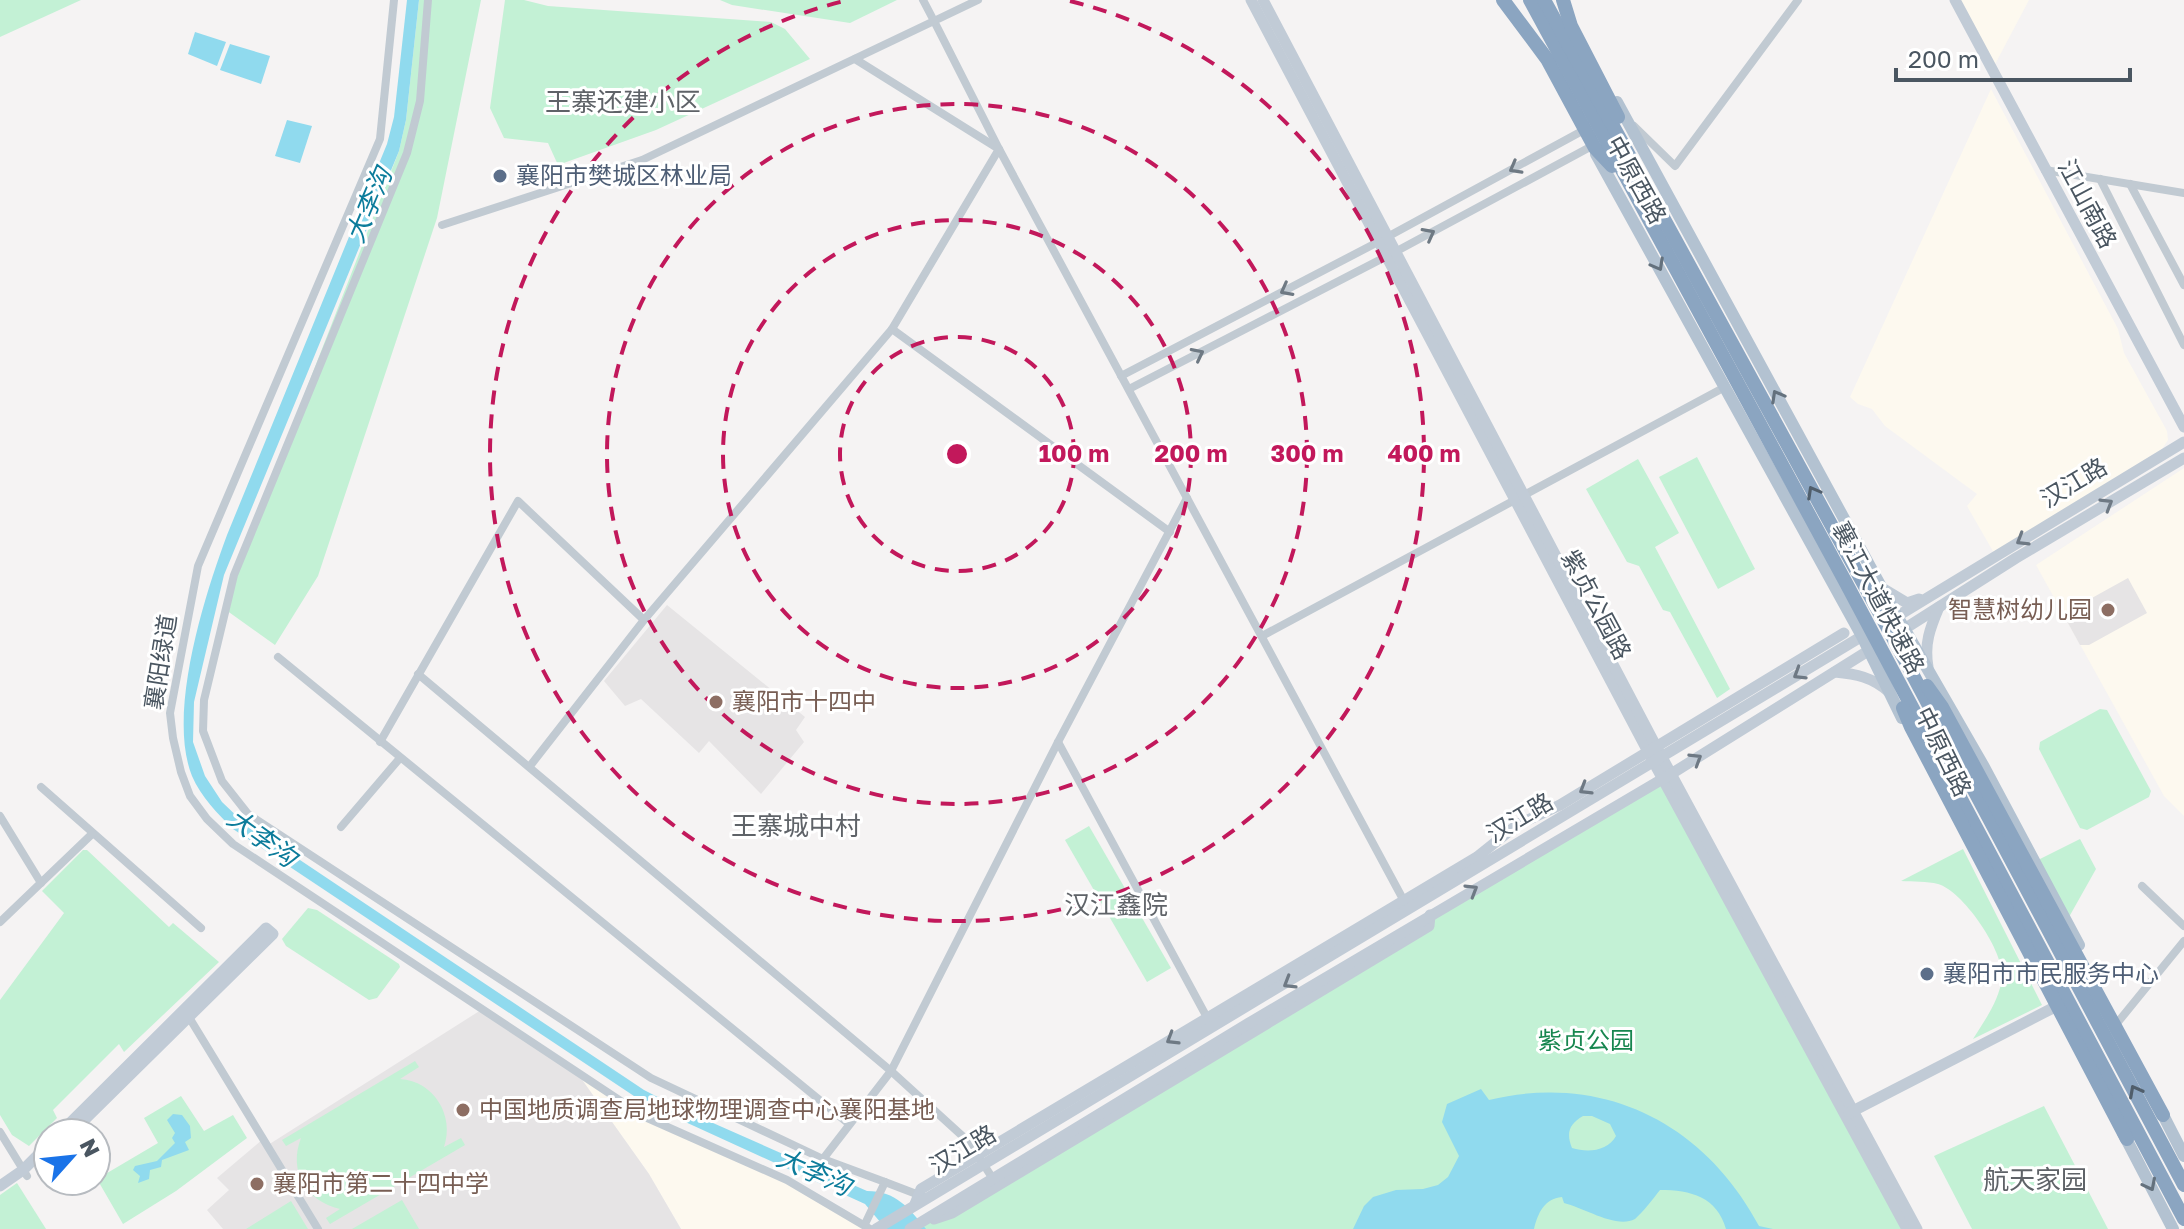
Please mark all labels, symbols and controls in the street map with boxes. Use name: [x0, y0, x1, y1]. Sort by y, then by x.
scale bar: [1896, 32, 2130, 82]
text: 200 m: [1908, 44, 1979, 73]
district label: 王寨还建小区: [545, 86, 701, 117]
street label: 中原西路: [1601, 130, 1673, 228]
street label: 江山南路: [2053, 154, 2124, 252]
one-way arrow: [1509, 158, 1523, 173]
water label: 大李沟: [339, 160, 399, 247]
place label: 襄阳市樊城区林业局: [516, 160, 732, 189]
marker: 襄阳市樊城区林业局: [491, 167, 509, 185]
one-way arrow: [1420, 228, 1435, 243]
one-way arrow: [1648, 257, 1663, 271]
one-way arrow: [1280, 281, 1294, 296]
one-way arrow: [1190, 348, 1204, 363]
one-way arrow: [1771, 390, 1787, 405]
text: 100 m: [1039, 438, 1109, 467]
text: 200 m: [1155, 438, 1227, 467]
text: 300 m: [1271, 438, 1343, 467]
text: 400 m: [1387, 438, 1461, 467]
centre of rings: [943, 440, 971, 468]
street label: 汉江路: [2035, 451, 2112, 513]
one-way arrow: [1808, 486, 1823, 500]
one-way arrow: [2098, 498, 2113, 514]
street label: 襄江大道快速路: [1827, 516, 1932, 678]
one-way arrow: [2016, 530, 2031, 546]
street label: 紫贞公园路: [1556, 545, 1638, 664]
place label: 智慧树幼儿园: [1948, 594, 2092, 623]
marker: 智慧树幼儿园: [2099, 601, 2117, 619]
street label: 襄阳绿道: [138, 612, 181, 711]
one-way arrow: [1793, 665, 1808, 680]
place label: 襄阳市十四中: [732, 686, 876, 715]
marker: 襄阳市十四中: [707, 693, 725, 711]
street label: 中原西路: [1910, 702, 1978, 801]
one-way arrow: [1687, 753, 1702, 768]
one-way arrow: [1579, 779, 1594, 795]
street label: 汉江路: [1481, 786, 1558, 848]
water label: 大李沟: [222, 802, 305, 875]
district label: 王寨城中村: [731, 810, 861, 841]
one-way arrow: [1463, 885, 1478, 900]
district label: 汉江鑫院: [1064, 889, 1168, 920]
place label: 襄阳市市民服务中心: [1943, 958, 2159, 987]
marker: 襄阳市市民服务中心: [1918, 965, 1936, 983]
one-way arrow: [1283, 973, 1298, 988]
park label: 紫贞公园: [1538, 1025, 1634, 1054]
one-way arrow: [1166, 1029, 1181, 1045]
one-way arrow: [2129, 1085, 2144, 1100]
place label: 中国地质调查局地球物理调查中心襄阳基地: [479, 1094, 935, 1123]
marker: 中国地质调查局地球物理调查中心襄阳基地: [454, 1101, 472, 1119]
north arrow: [32, 1117, 112, 1197]
street label: 汉江路: [924, 1118, 1001, 1180]
text: N: [74, 1134, 106, 1161]
water label: 大李沟: [772, 1142, 859, 1203]
district label: 航天家园: [1983, 1164, 2087, 1195]
place label: 襄阳市第二十四中学: [273, 1168, 489, 1197]
marker: 襄阳市第二十四中学: [248, 1175, 266, 1193]
one-way arrow: [2141, 1177, 2156, 1191]

